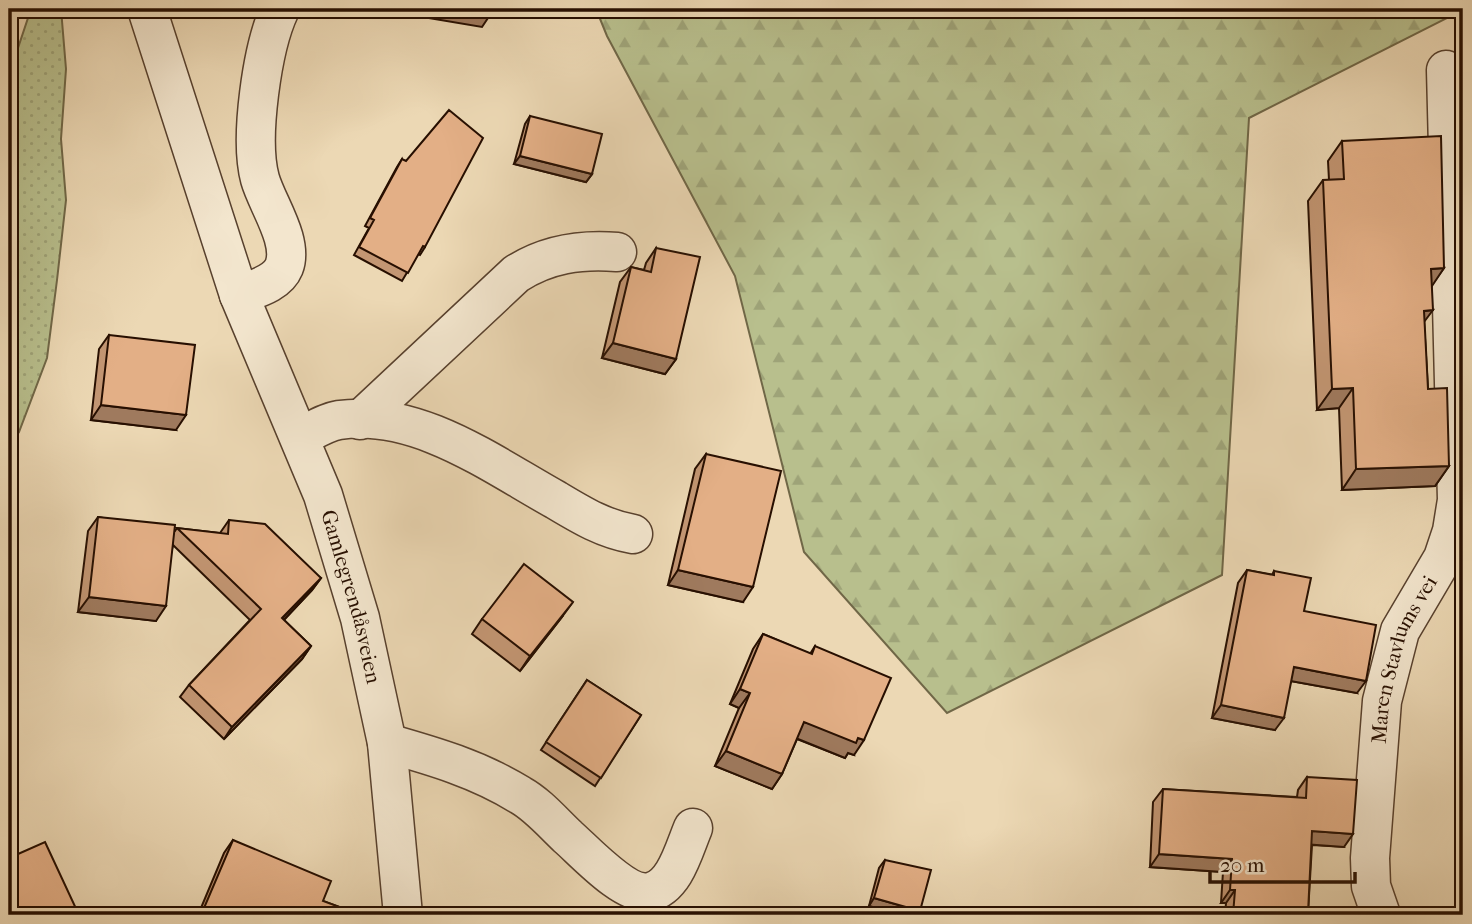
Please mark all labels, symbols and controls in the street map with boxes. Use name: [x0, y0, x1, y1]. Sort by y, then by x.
street label: Gamlegrendåsveien: [316, 507, 386, 686]
street label: Maren Stavlums vei: [1367, 571, 1442, 744]
scale bar: [1210, 840, 1355, 884]
text: 20 m: [1220, 853, 1265, 877]

